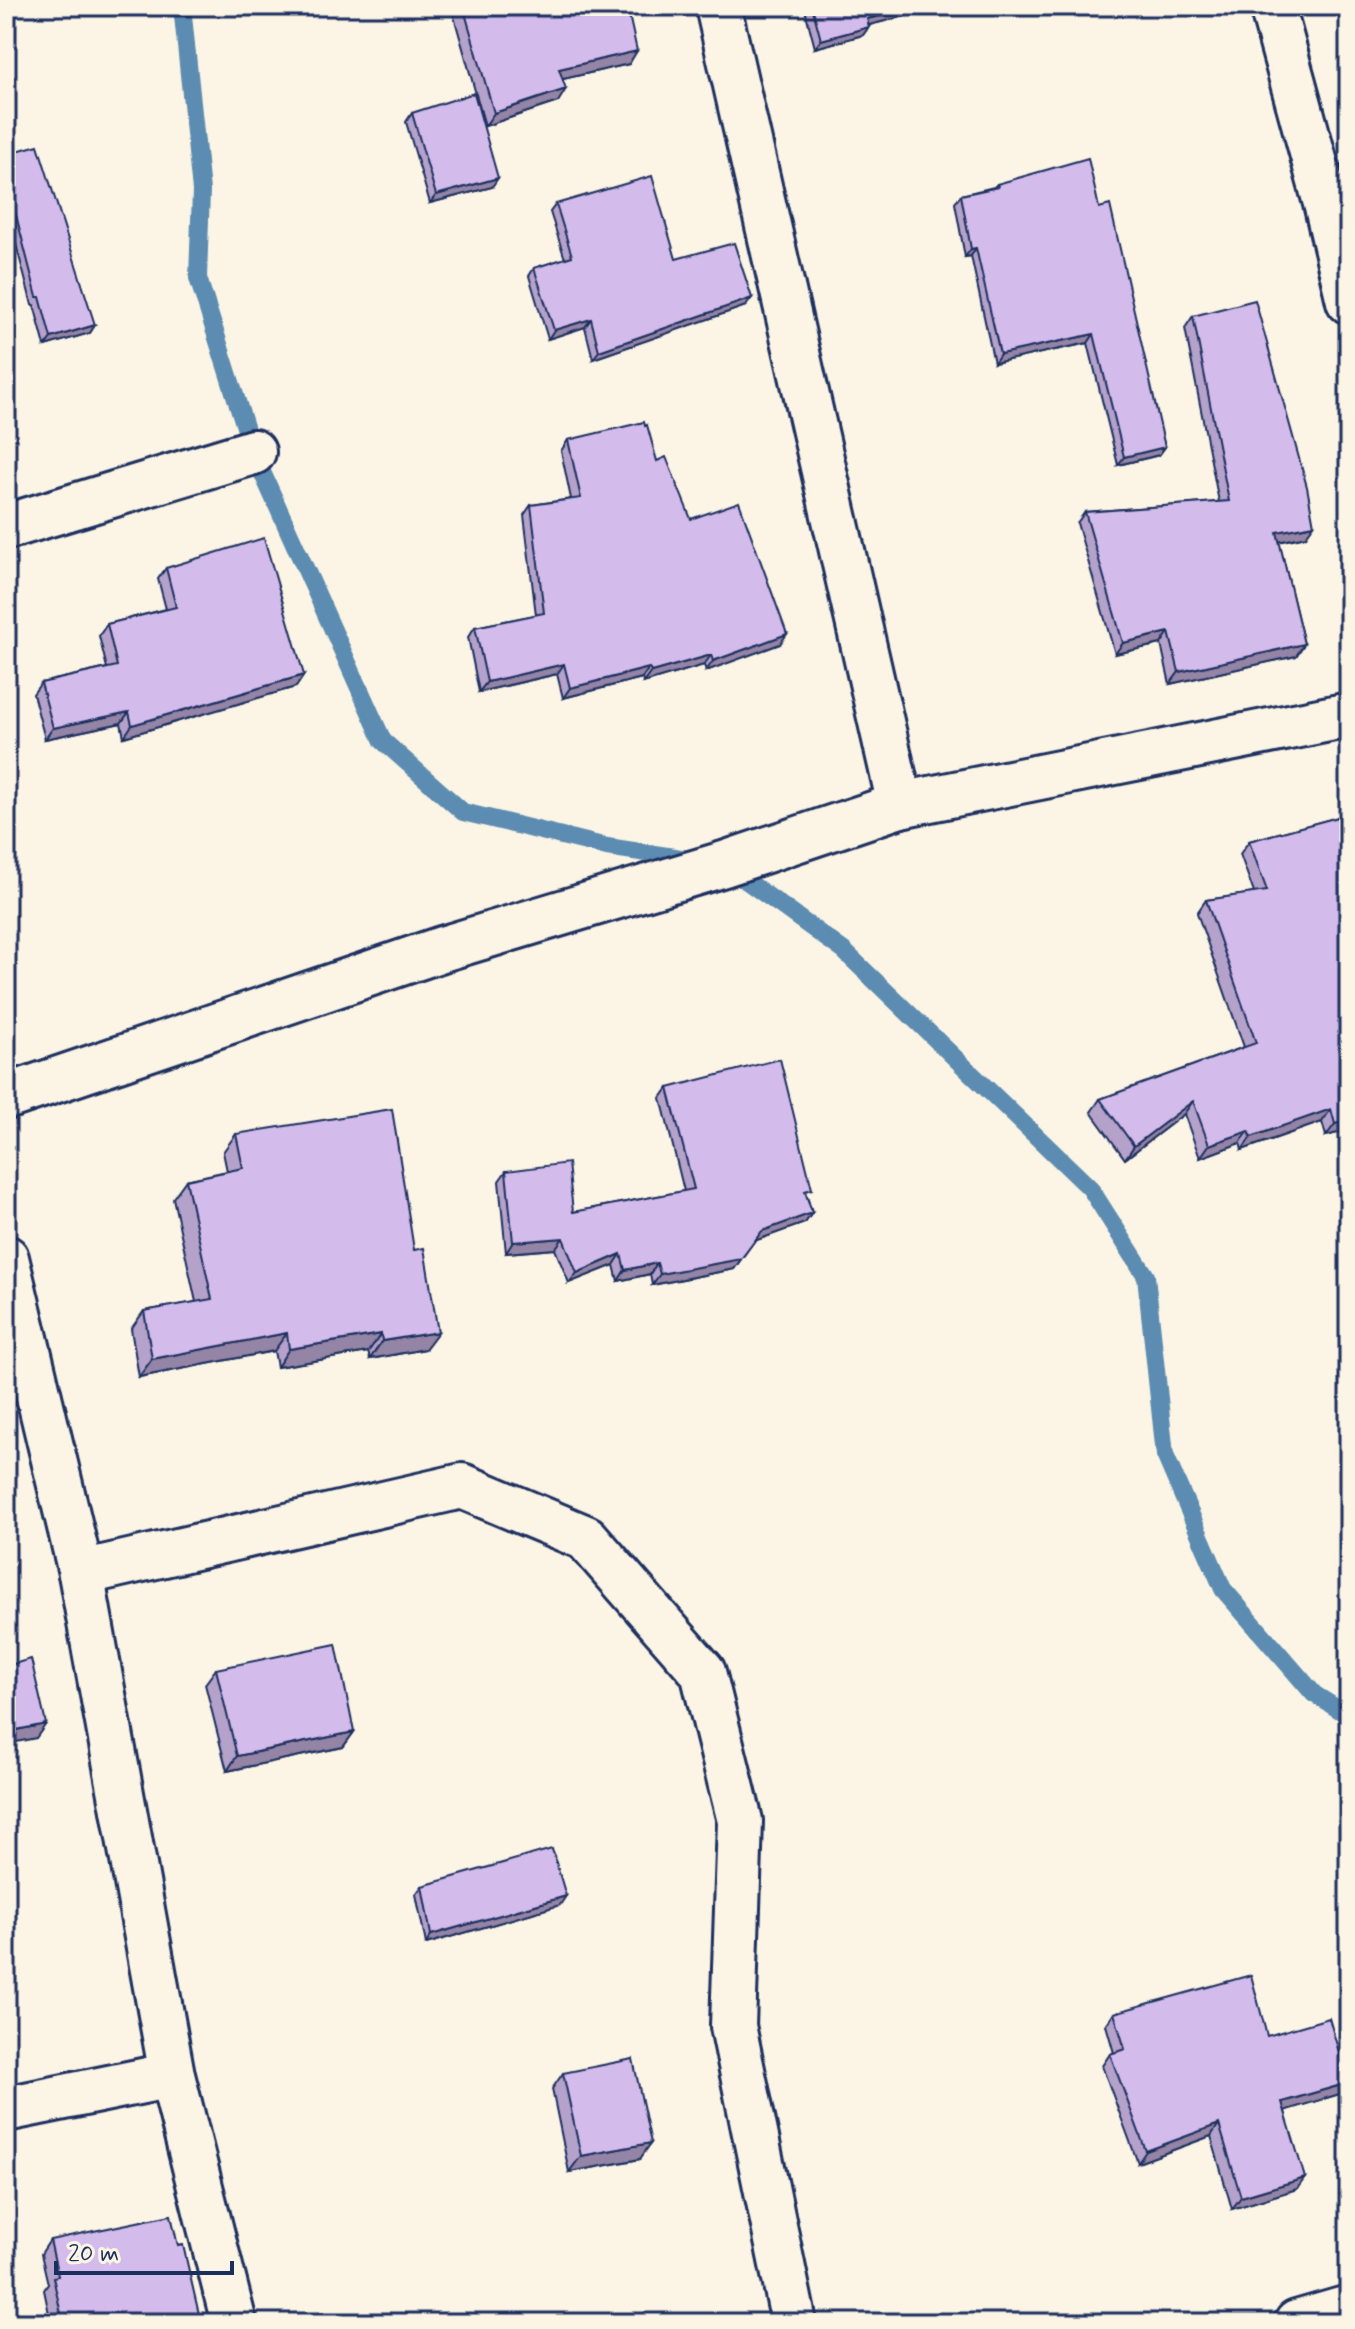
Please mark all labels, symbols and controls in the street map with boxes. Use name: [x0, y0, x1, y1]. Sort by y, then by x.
scale bar: [56, 2225, 232, 2275]
text: 20 m: [68, 2239, 119, 2270]

